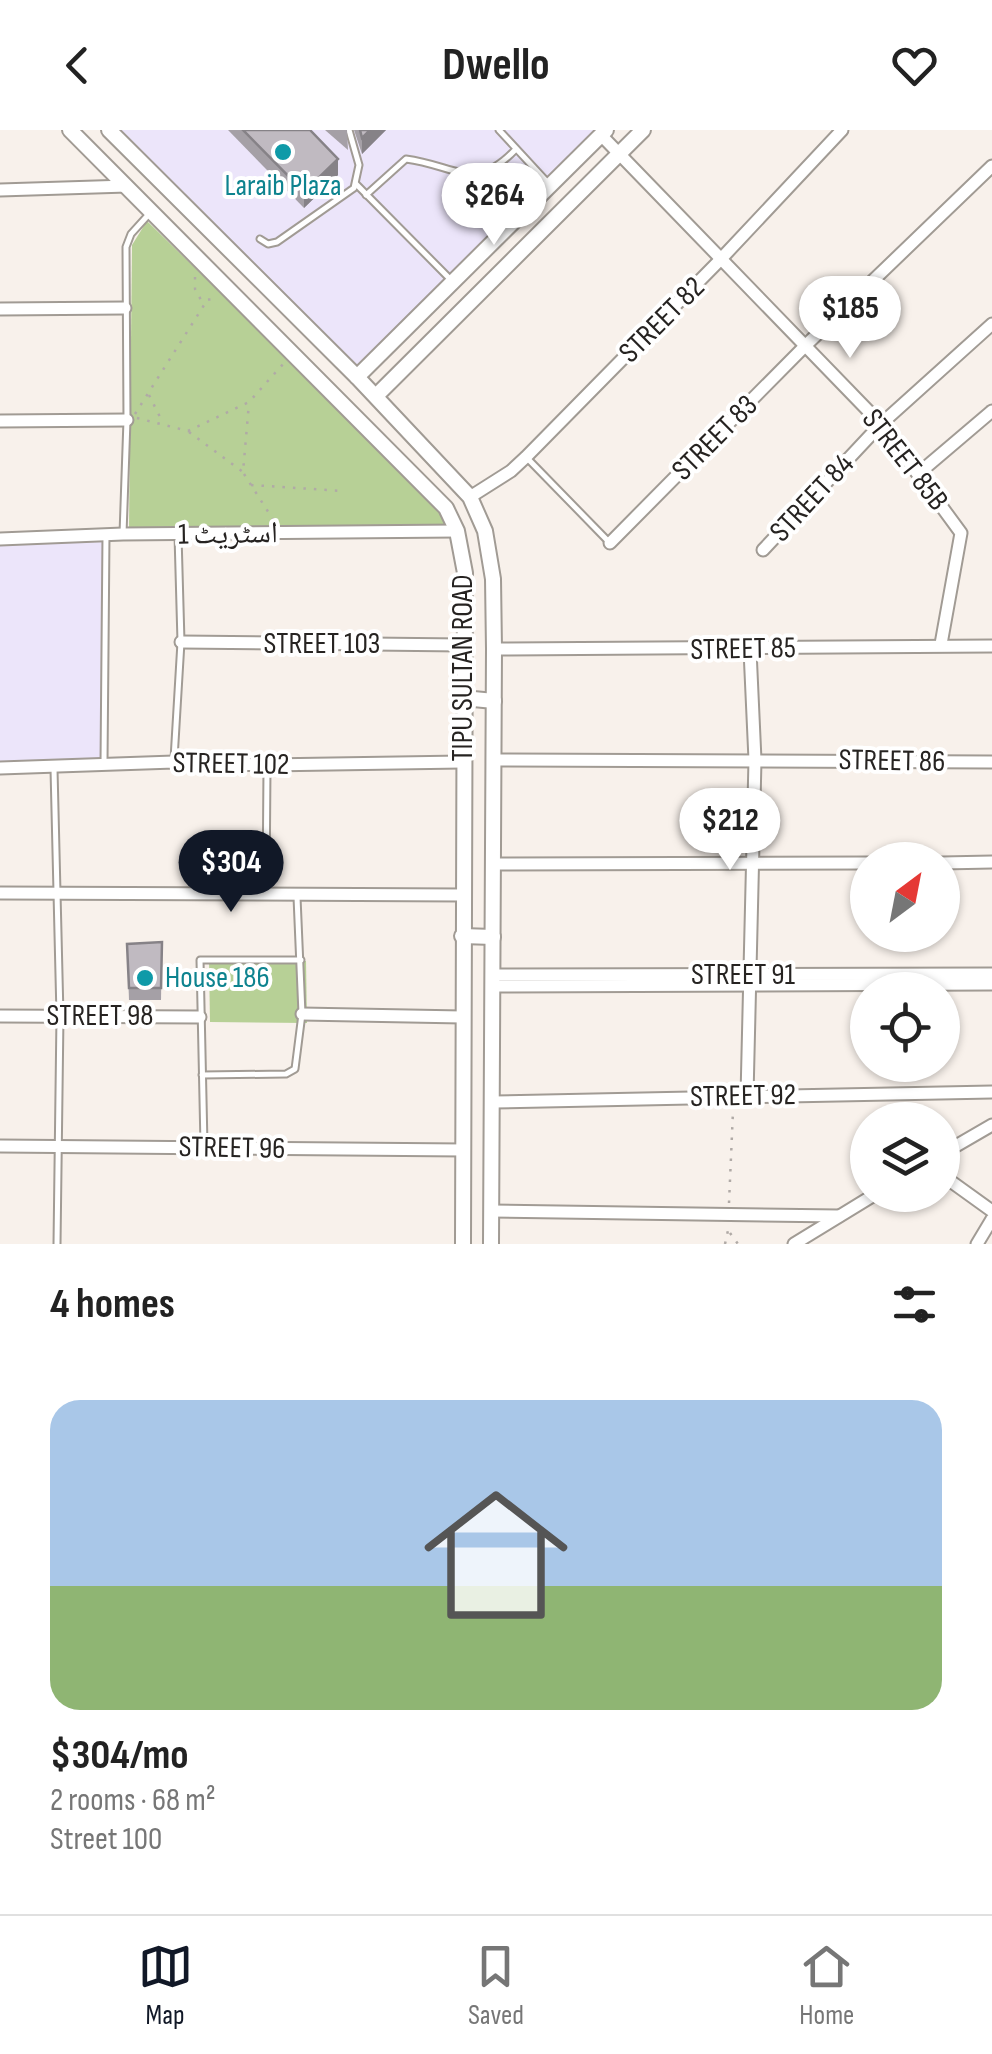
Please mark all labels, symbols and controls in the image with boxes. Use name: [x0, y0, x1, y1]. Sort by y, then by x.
icon: back: [50, 38, 105, 93]
text: Dwello: [442, 38, 550, 93]
icon: heart: [887, 38, 942, 93]
marker: Laraib Plaza: [272, 141, 294, 163]
pin: $264: [435, 163, 553, 248]
place label: Laraib Plaza: [224, 168, 342, 204]
text: $264: [464, 176, 524, 215]
street label: STREET 82: [612, 270, 712, 370]
pin: $185: [791, 276, 909, 361]
text: $185: [821, 289, 879, 328]
street label: STREET 83: [665, 388, 765, 488]
street label: STREET 85B: [854, 402, 956, 518]
street label: STREET 84: [762, 447, 862, 549]
street label: اسٹریٹ 1: [178, 515, 278, 553]
street label: TIPU SULTAN ROAD: [445, 574, 481, 762]
street label: STREET 103: [264, 626, 380, 662]
street label: STREET 85: [690, 630, 796, 668]
street label: STREET 86: [838, 742, 946, 780]
street label: STREET 102: [172, 745, 290, 783]
pin: $212: [671, 788, 789, 873]
text: $212: [701, 801, 759, 840]
pin: $304: [172, 830, 290, 915]
north arrow: [850, 842, 960, 952]
map controls: [850, 842, 960, 1212]
text: $304: [201, 843, 261, 882]
street label: STREET 91: [691, 957, 796, 993]
place label: House 186: [165, 960, 270, 996]
marker: House 186: [134, 967, 156, 989]
button: locate: [850, 972, 960, 1082]
street label: STREET 98: [47, 998, 153, 1034]
street label: STREET 92: [690, 1077, 796, 1115]
button: layers: [850, 1102, 960, 1212]
street label: STREET 96: [178, 1129, 286, 1167]
icon: filters: [887, 1277, 942, 1332]
text: 4 homes: [50, 1279, 175, 1330]
icon: home: [406, 1465, 586, 1645]
text: $304/mo: [50, 1730, 189, 1781]
text: 2 rooms · 68 m²: [50, 1781, 216, 1820]
text: Street 100: [50, 1820, 162, 1859]
tab: Map: [138, 1939, 193, 2032]
tab: Saved: [468, 1939, 524, 2032]
tab: Home: [799, 1939, 854, 2032]

